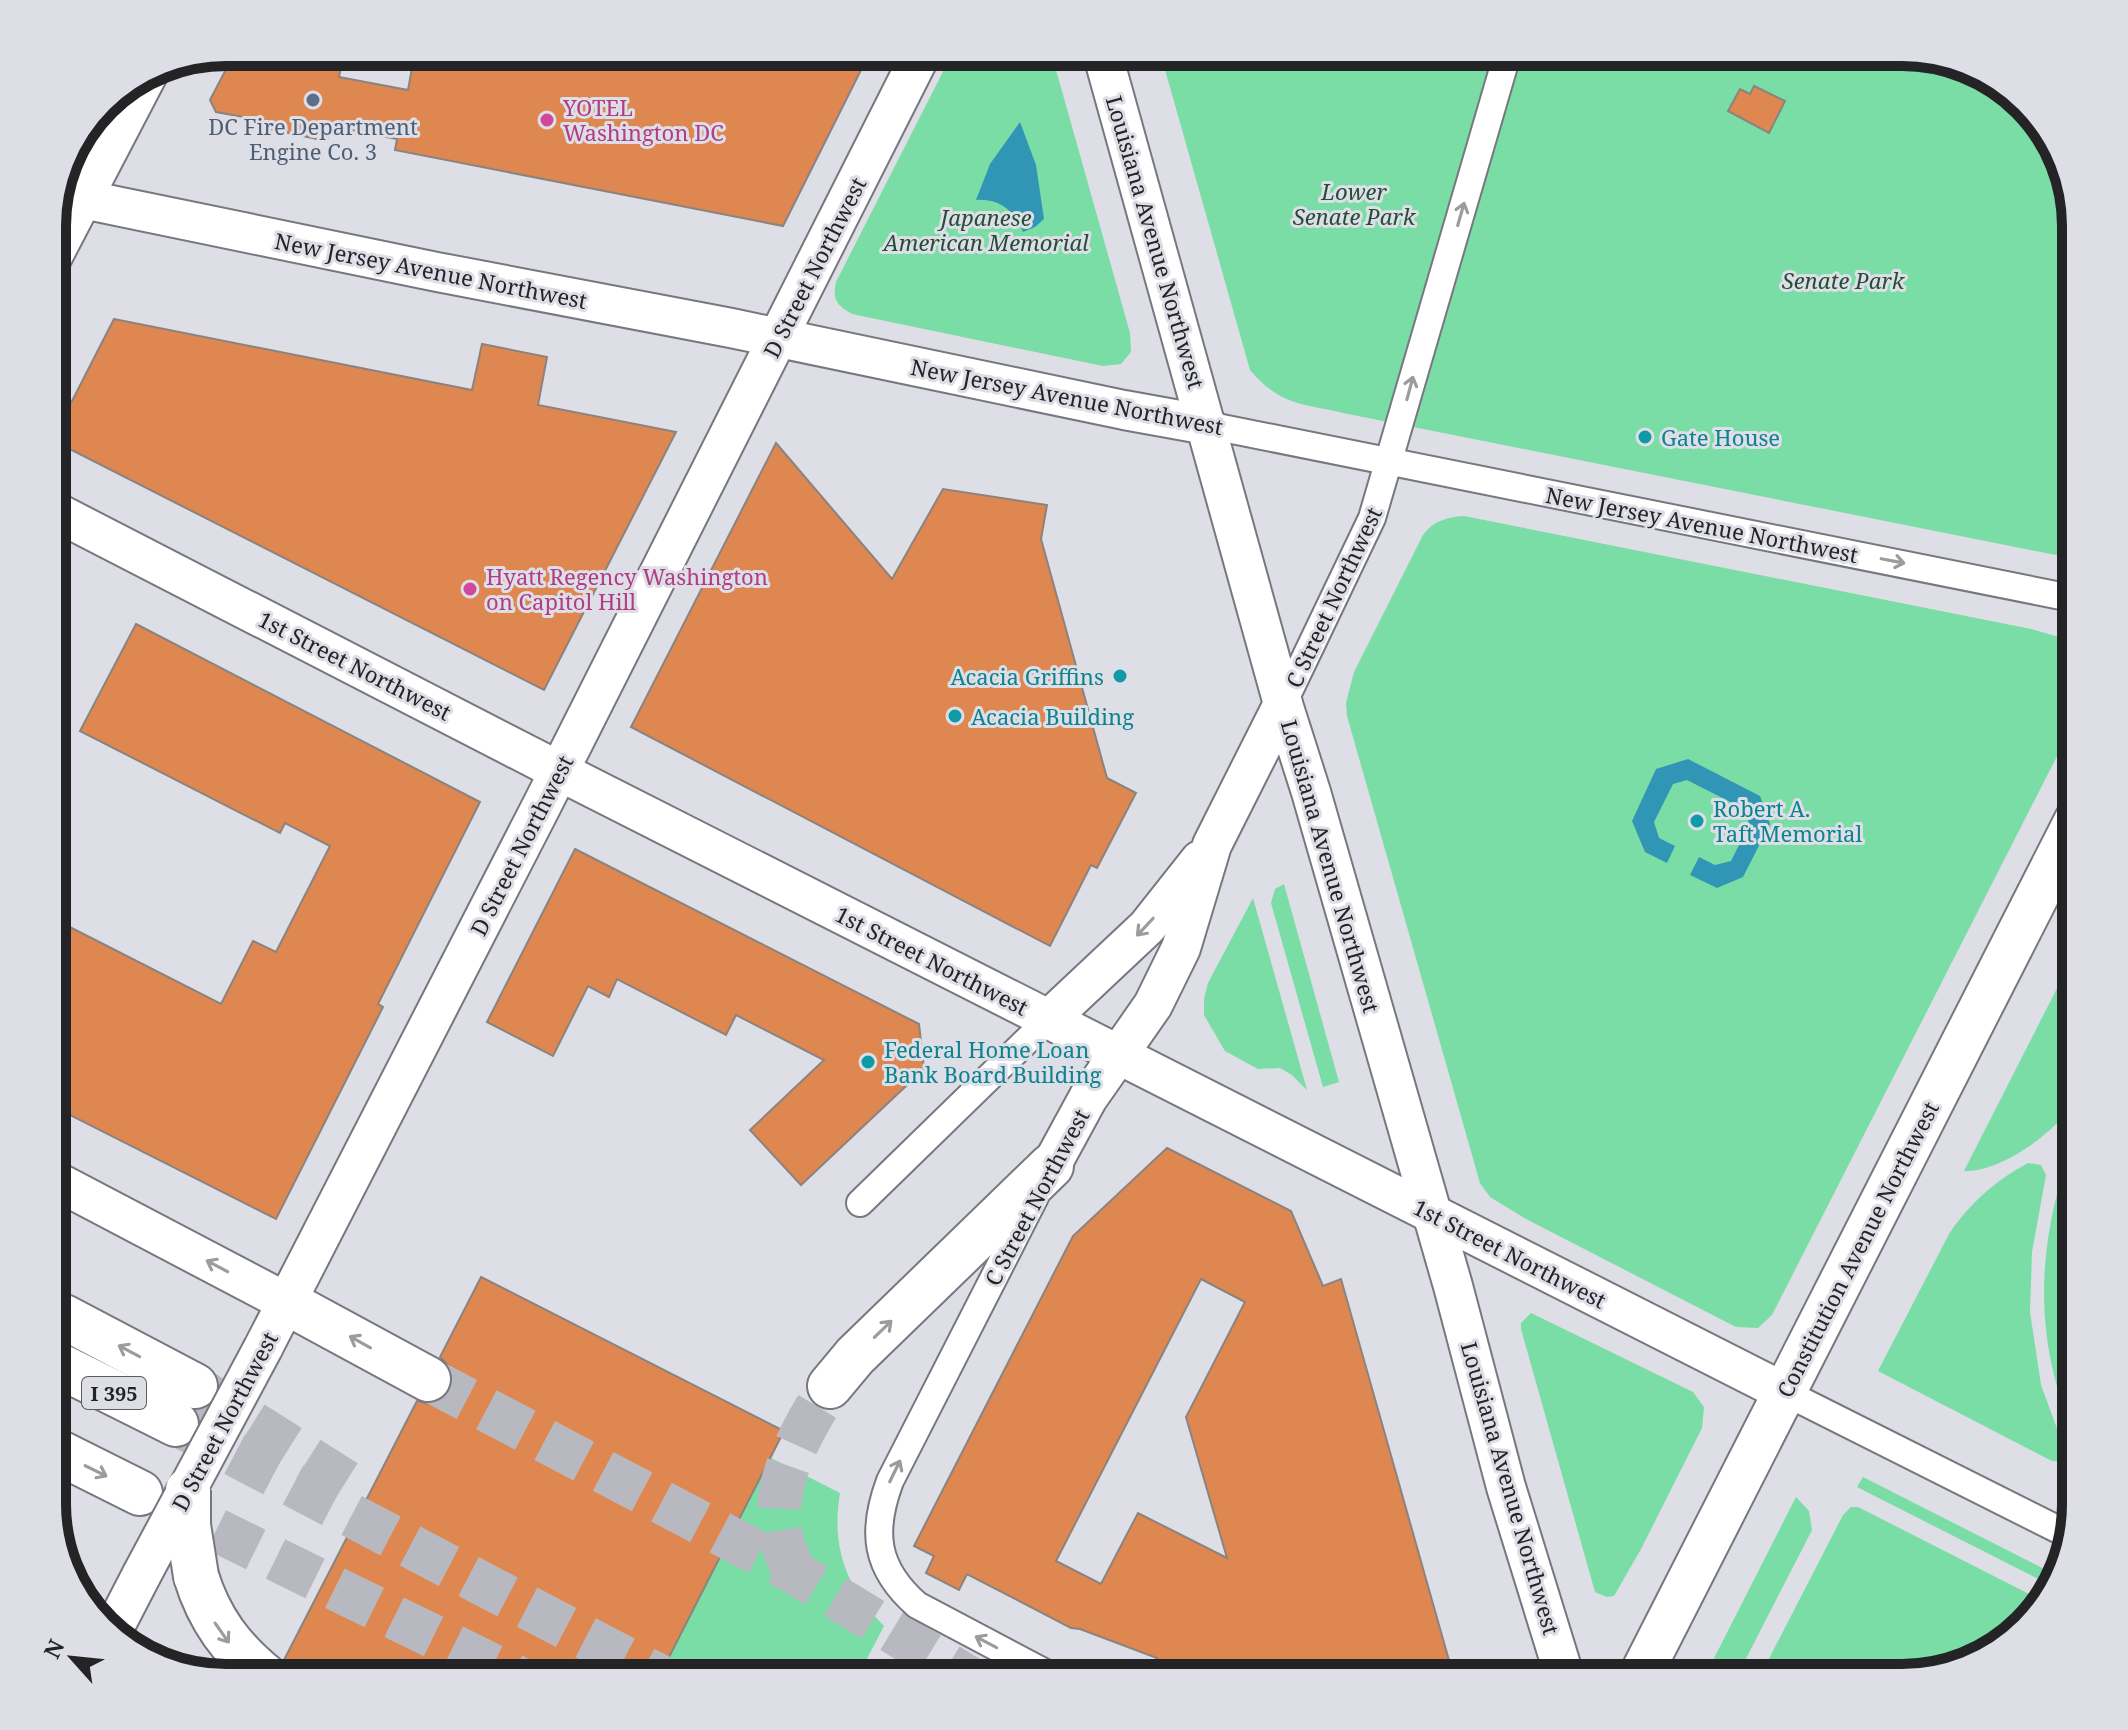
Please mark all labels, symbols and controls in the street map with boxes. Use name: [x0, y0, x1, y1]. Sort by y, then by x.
marker: DC Fire Department Engine Co. 3: [304, 91, 322, 109]
place label: YOTEL Washington DC: [562, 92, 724, 147]
street label: Louisiana Avenue Northwest: [1100, 92, 1212, 392]
place label: DC Fire Department Engine Co. 3: [208, 111, 418, 166]
marker: YOTEL Washington DC: [538, 111, 556, 129]
street label: D Street Northwest: [756, 171, 873, 362]
park label: Lower Senate Park: [1293, 176, 1417, 231]
one-way arrow: [1454, 201, 1469, 227]
park label: Japanese American Memorial: [881, 202, 1089, 257]
street label: New Jersey Avenue Northwest: [272, 225, 590, 315]
park label: Senate Park: [1782, 265, 1906, 295]
street label: New Jersey Avenue Northwest: [908, 351, 1226, 441]
one-way arrow: [1403, 375, 1418, 401]
place label: Gate House: [1661, 422, 1780, 452]
marker: Gate House: [1636, 428, 1654, 446]
street label: New Jersey Avenue Northwest: [1543, 479, 1861, 569]
street label: C Street Northwest: [1278, 501, 1388, 692]
one-way arrow: [1880, 555, 1906, 570]
place label: Hyatt Regency Washington on Capitol Hill: [486, 561, 768, 616]
marker: Hyatt Regency Washington on Capitol Hill: [461, 580, 479, 598]
street label: 1st Street Northwest: [253, 603, 457, 727]
place label: Acacia Griffins: [950, 661, 1104, 691]
marker: Acacia Griffins: [1111, 667, 1129, 685]
place label: Acacia Building: [971, 701, 1134, 731]
marker: Acacia Building: [946, 707, 964, 725]
street label: Louisiana Avenue Northwest: [1275, 716, 1387, 1016]
street label: D Street Northwest: [463, 749, 580, 940]
place label: Robert A. Taft Memorial: [1713, 793, 1862, 848]
marker: Robert A. Taft Memorial: [1688, 812, 1706, 830]
street label: 1st Street Northwest: [830, 898, 1034, 1022]
one-way arrow: [1136, 917, 1155, 937]
place label: Federal Home Loan Bank Board Building: [884, 1034, 1102, 1089]
marker: Federal Home Loan Bank Board Building: [859, 1053, 877, 1071]
street label: Constitution Avenue Northwest: [1769, 1096, 1945, 1402]
street label: C Street Northwest: [977, 1103, 1095, 1291]
street label: 1st Street Northwest: [1408, 1191, 1612, 1315]
one-way arrow: [206, 1257, 230, 1273]
one-way arrow: [873, 1320, 892, 1339]
street label: D Street Northwest: [164, 1326, 284, 1516]
one-way arrow: [349, 1334, 372, 1350]
street label: Louisiana Avenue Northwest: [1455, 1338, 1567, 1638]
one-way arrow: [118, 1343, 142, 1359]
road number: I 395: [82, 1377, 146, 1409]
one-way arrow: [888, 1459, 903, 1483]
one-way arrow: [84, 1464, 108, 1479]
north arrow: [32, 1618, 112, 1698]
one-way arrow: [213, 1622, 230, 1643]
text: N: [36, 1634, 71, 1663]
one-way arrow: [975, 1634, 998, 1650]

